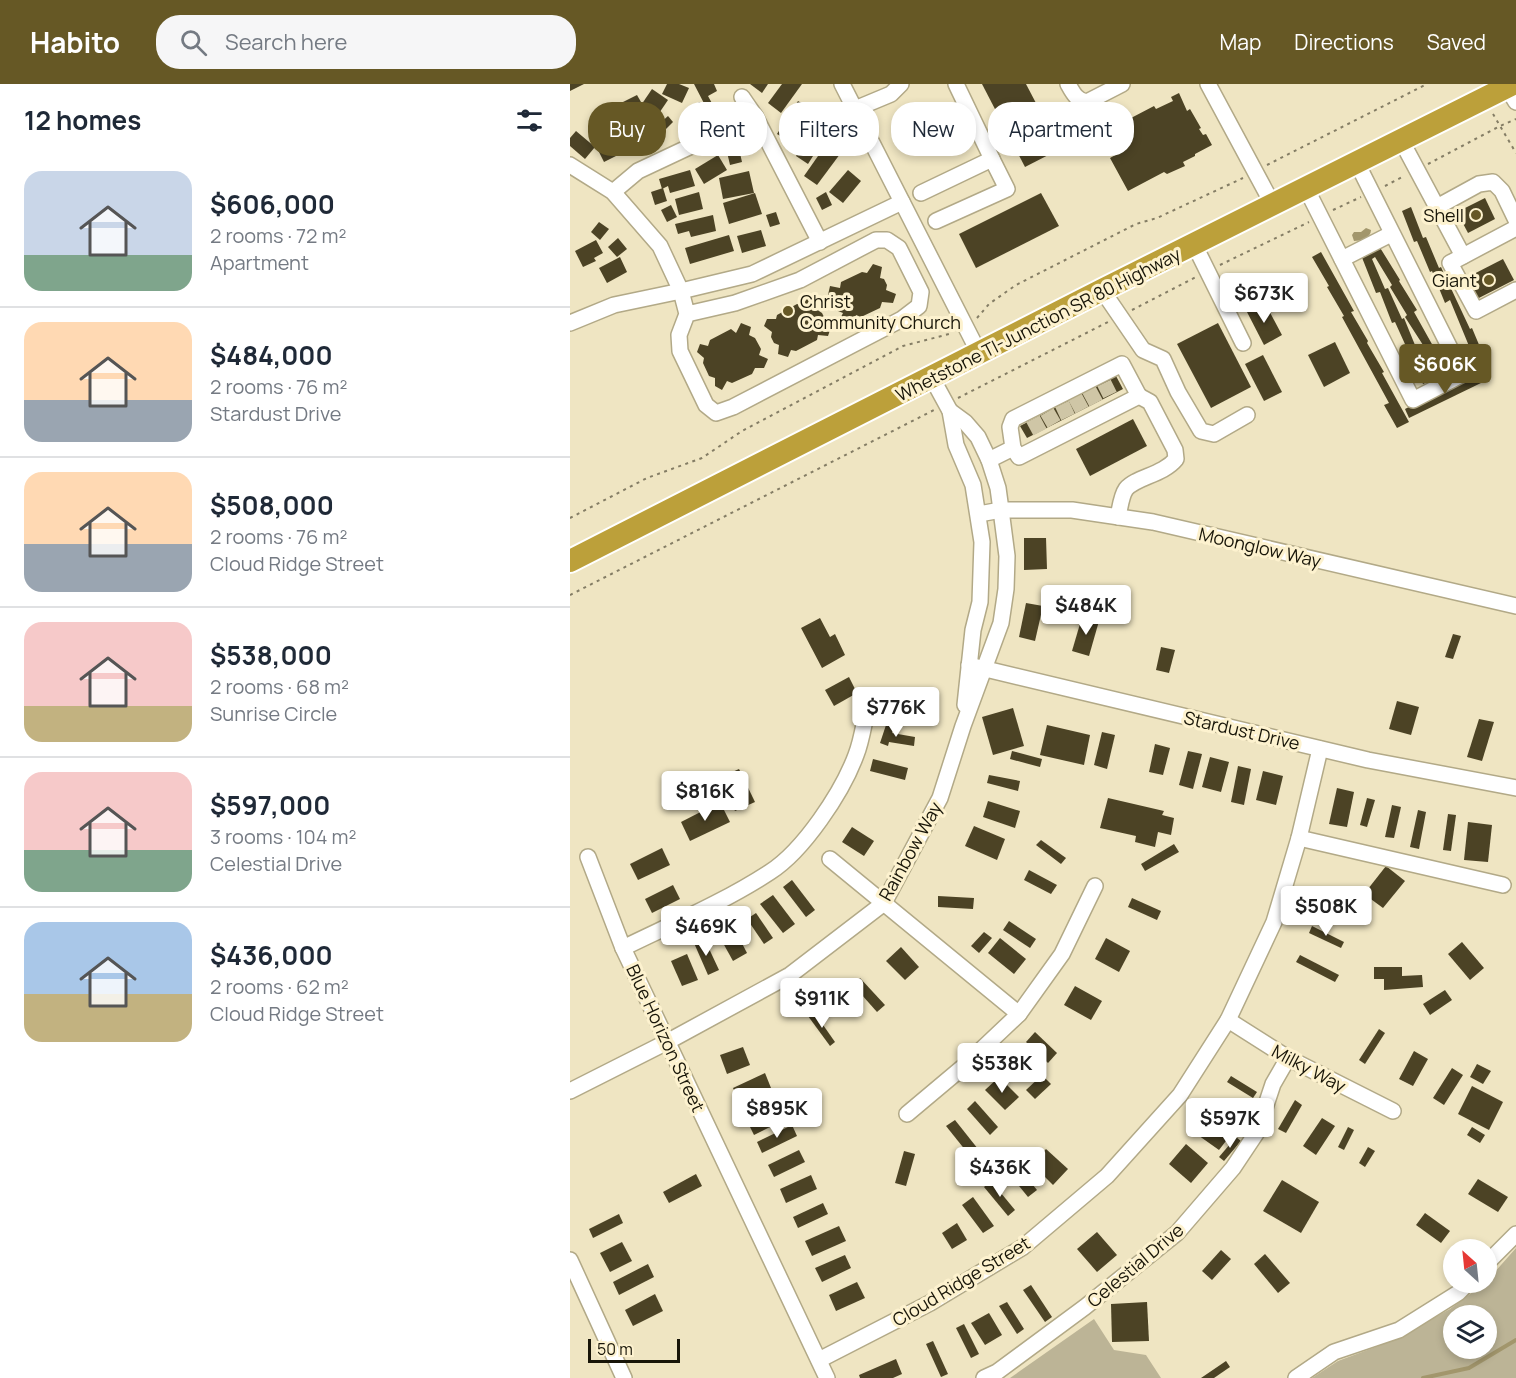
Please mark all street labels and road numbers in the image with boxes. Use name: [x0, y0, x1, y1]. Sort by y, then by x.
street label: Whetstone TI-Junction SR 80 Highway: [891, 241, 1185, 407]
street label: Moonglow Way: [1197, 521, 1324, 573]
street label: Stardust Drive: [1182, 705, 1302, 755]
street label: Rainbow Way: [873, 797, 947, 905]
street label: Blue Horizon Street: [621, 960, 711, 1116]
street label: Milky Way: [1268, 1038, 1351, 1098]
street label: Celestial Drive: [1082, 1218, 1188, 1312]
street label: Cloud Ridge Street: [888, 1230, 1034, 1332]

